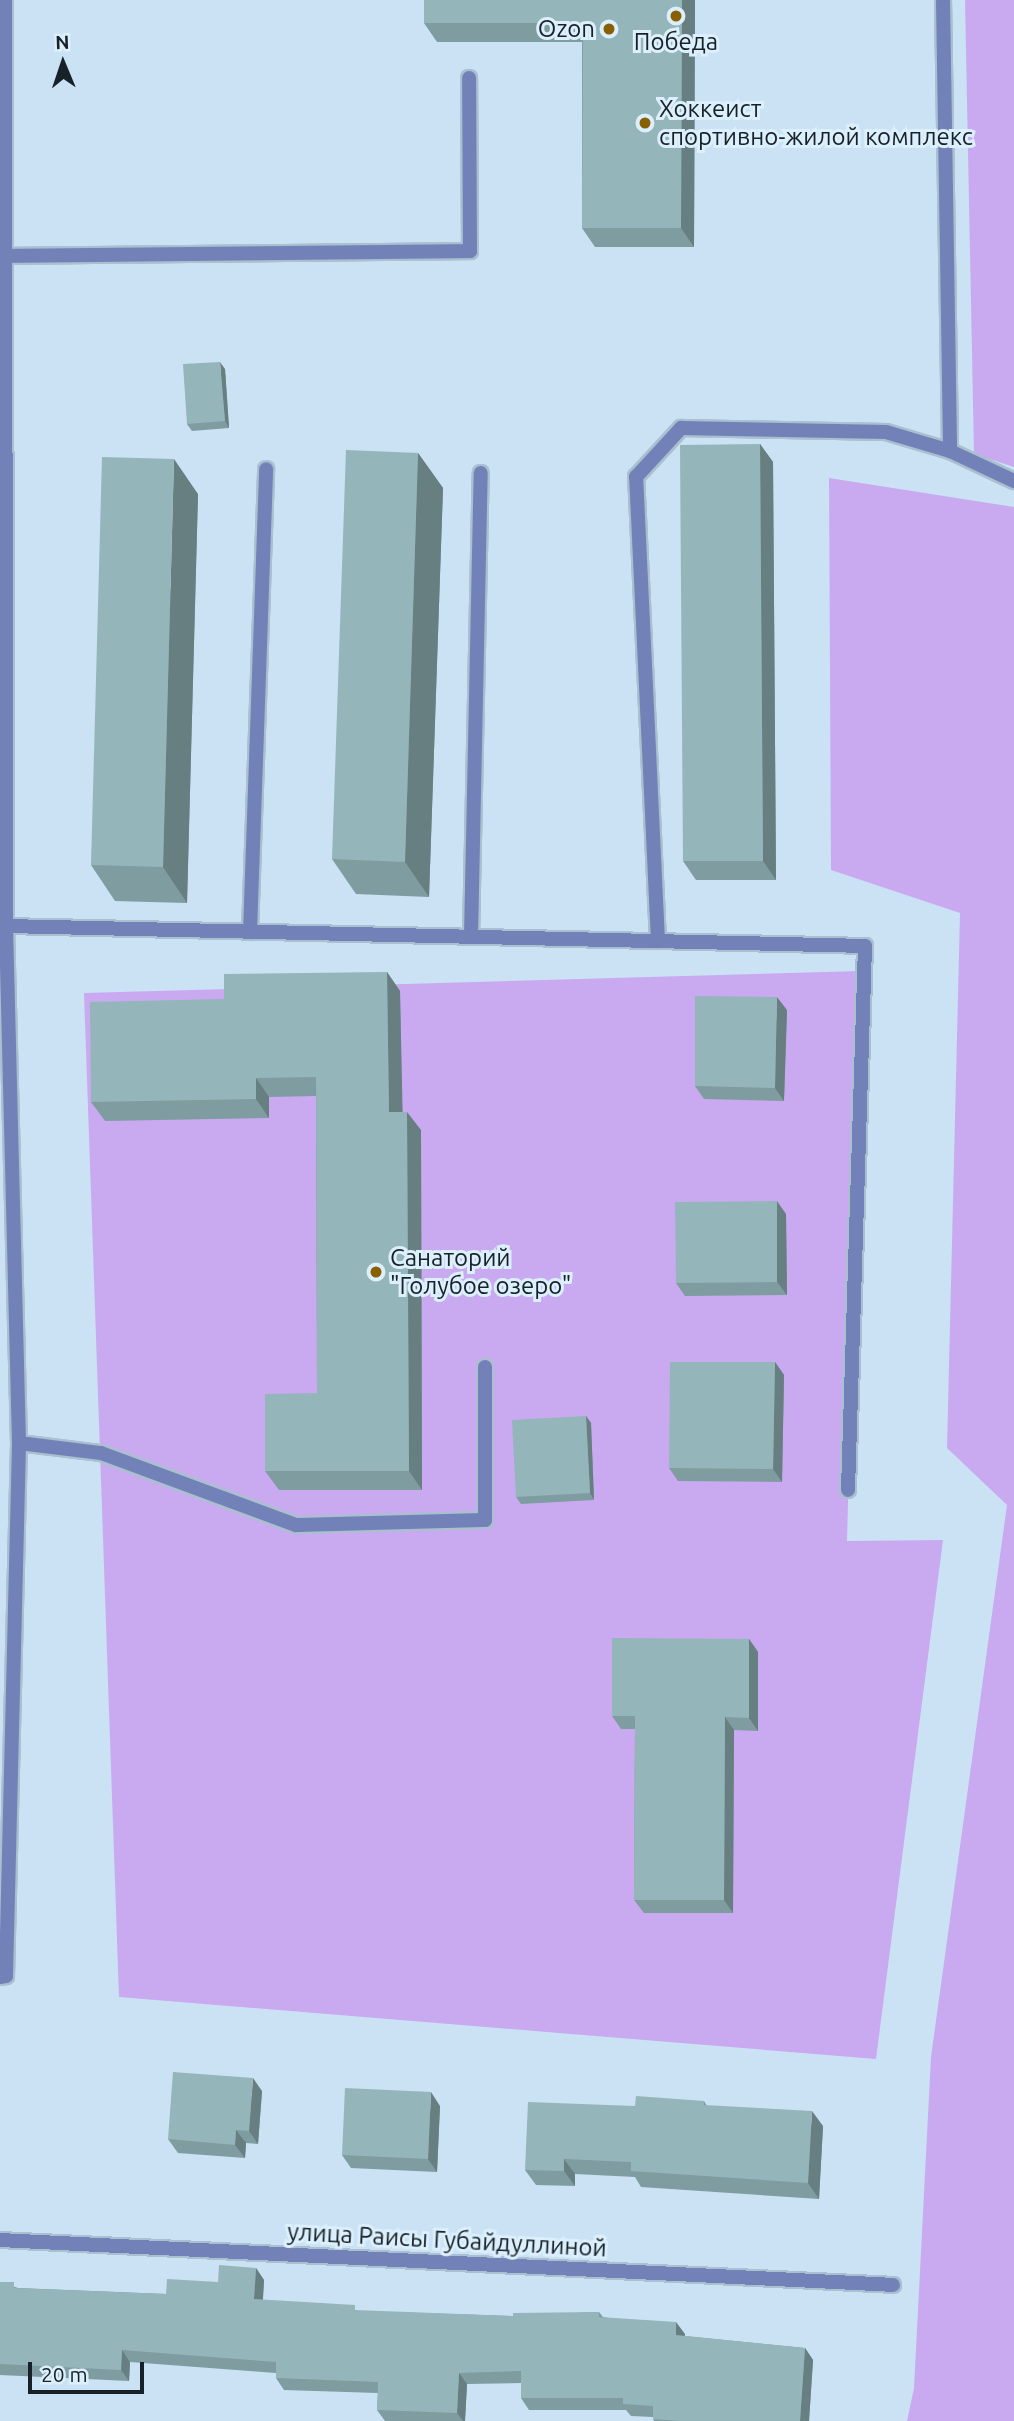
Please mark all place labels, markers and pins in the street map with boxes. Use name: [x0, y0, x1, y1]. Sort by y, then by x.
marker: Победа: [668, 8, 684, 24]
place label: Ozon: [538, 15, 595, 43]
marker: Ozon: [601, 21, 617, 37]
place label: Победа: [634, 28, 718, 56]
place label: Хоккеист спортивно-жилой комплекс: [659, 95, 973, 151]
marker: Хоккеист спортивно-жилой комплекс: [637, 115, 653, 131]
place label: Санаторий "Голубое озеро": [390, 1244, 571, 1300]
marker: Санаторий "Голубое озеро": [368, 1264, 384, 1280]

